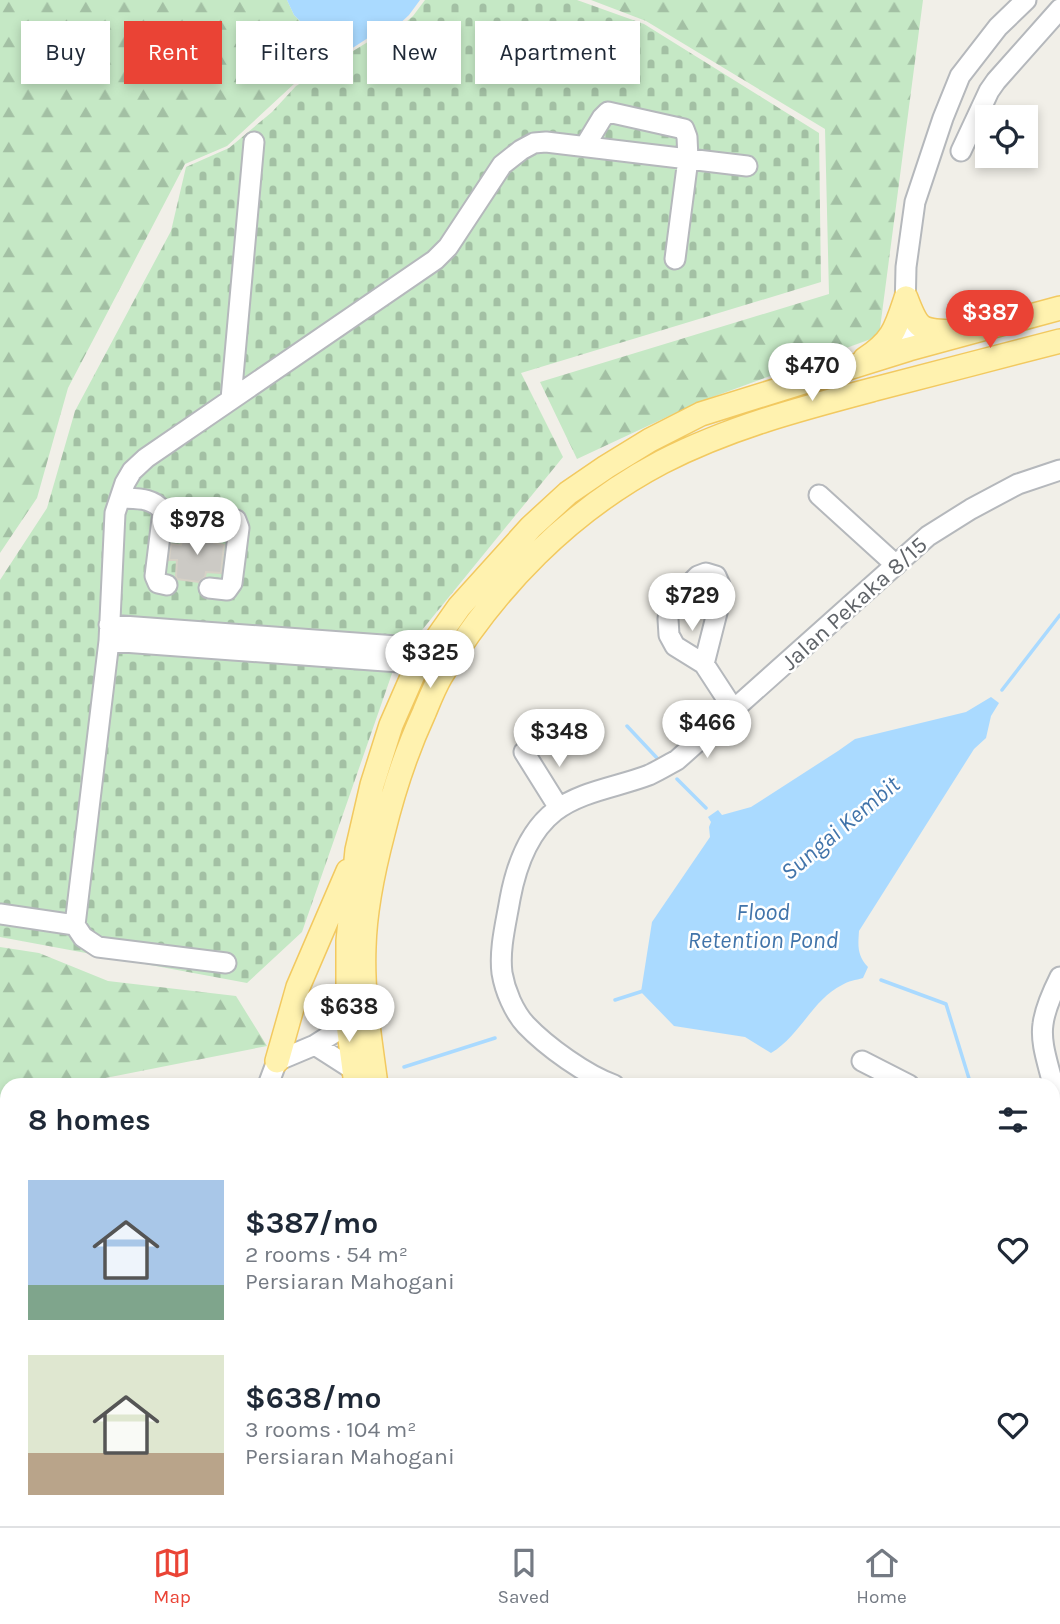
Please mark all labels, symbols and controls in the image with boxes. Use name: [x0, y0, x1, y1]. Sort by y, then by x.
chip: Buy: [21, 21, 110, 84]
chip: Rent: [124, 21, 222, 84]
chip: Filters: [236, 21, 353, 84]
chip: New: [367, 21, 461, 84]
chip: Apartment: [475, 21, 640, 84]
map controls: [975, 105, 1038, 168]
button: locate: [975, 105, 1038, 168]
pin: $387: [949, 290, 1031, 350]
text: $387: [962, 299, 1018, 326]
pin: $470: [771, 344, 853, 403]
text: $470: [784, 352, 840, 379]
pin: $978: [156, 498, 238, 557]
text: $978: [169, 506, 225, 533]
street label: Jalan Pekaka 8/15: [776, 531, 933, 676]
pin: $729: [651, 574, 733, 633]
text: $729: [664, 582, 720, 609]
pin: $325: [389, 630, 471, 690]
text: $325: [401, 639, 459, 666]
pin: $466: [666, 700, 748, 760]
text: $466: [678, 709, 736, 736]
pin: $348: [518, 710, 600, 769]
text: $348: [530, 718, 588, 745]
water label: Sungai Kembit: [775, 770, 906, 886]
water label: Flood Retention Pond: [688, 898, 839, 954]
pin: $638: [308, 984, 390, 1044]
text: $638: [320, 993, 378, 1020]
icon: filters: [994, 1101, 1032, 1139]
text: 8 homes: [28, 1102, 151, 1138]
text: $387/mo: [245, 1205, 378, 1241]
icon: home: [84, 1208, 168, 1292]
icon: heart: [994, 1231, 1032, 1269]
text: 2 rooms · 54 m²: [245, 1241, 408, 1268]
text: Persiaran Mahogani: [245, 1268, 455, 1295]
text: $638/mo: [245, 1380, 382, 1416]
icon: home: [84, 1383, 168, 1467]
icon: heart: [994, 1406, 1032, 1444]
text: 3 rooms · 104 m²: [245, 1416, 416, 1443]
text: Persiaran Mahogani: [245, 1443, 455, 1470]
tab: Map: [153, 1544, 191, 1608]
tab: Saved: [497, 1544, 550, 1608]
tab: Home: [856, 1544, 907, 1608]

